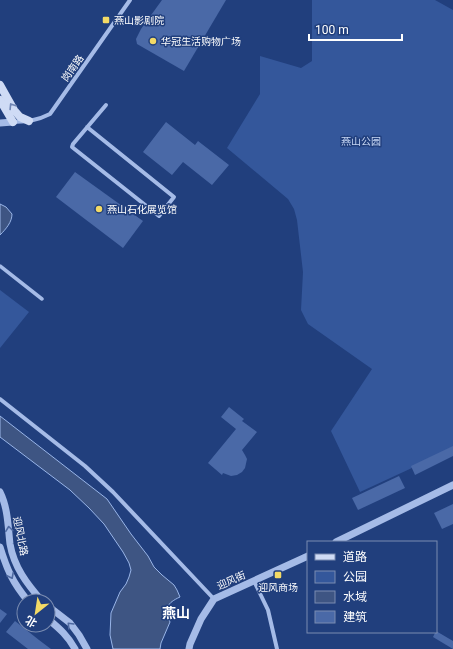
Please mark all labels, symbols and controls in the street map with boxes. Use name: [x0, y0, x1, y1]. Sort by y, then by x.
marker: 燕山影剧院: [101, 15, 111, 25]
place label: 燕山影剧院: [114, 15, 164, 26]
scale bar: [309, 16, 402, 42]
text: 100 m: [315, 23, 349, 37]
marker: 华冠生活购物广场: [148, 36, 158, 46]
place label: 华冠生活购物广场: [161, 36, 241, 47]
street label: 岗南路: [59, 53, 86, 84]
one-way arrow: [9, 103, 17, 110]
park label: 燕山公园: [341, 136, 381, 147]
marker: 燕山石化展览馆: [94, 204, 104, 214]
place label: 燕山石化展览馆: [107, 204, 177, 215]
street label: 迎风北路: [11, 515, 30, 557]
one-way arrow: [5, 526, 14, 533]
legend: [307, 541, 437, 633]
text: 道路: [343, 550, 367, 564]
street label: 迎风街: [215, 569, 247, 592]
marker: 迎风商场: [273, 570, 283, 580]
text: 公园: [343, 570, 367, 584]
one-way arrow: [6, 572, 13, 579]
place label: 迎风商场: [258, 582, 298, 593]
text: 水域: [343, 590, 367, 604]
north arrow: [16, 593, 56, 633]
district label: 燕山: [162, 605, 190, 621]
text: 建筑: [343, 610, 367, 624]
text: 北: [23, 613, 39, 630]
one-way arrow: [68, 622, 75, 630]

